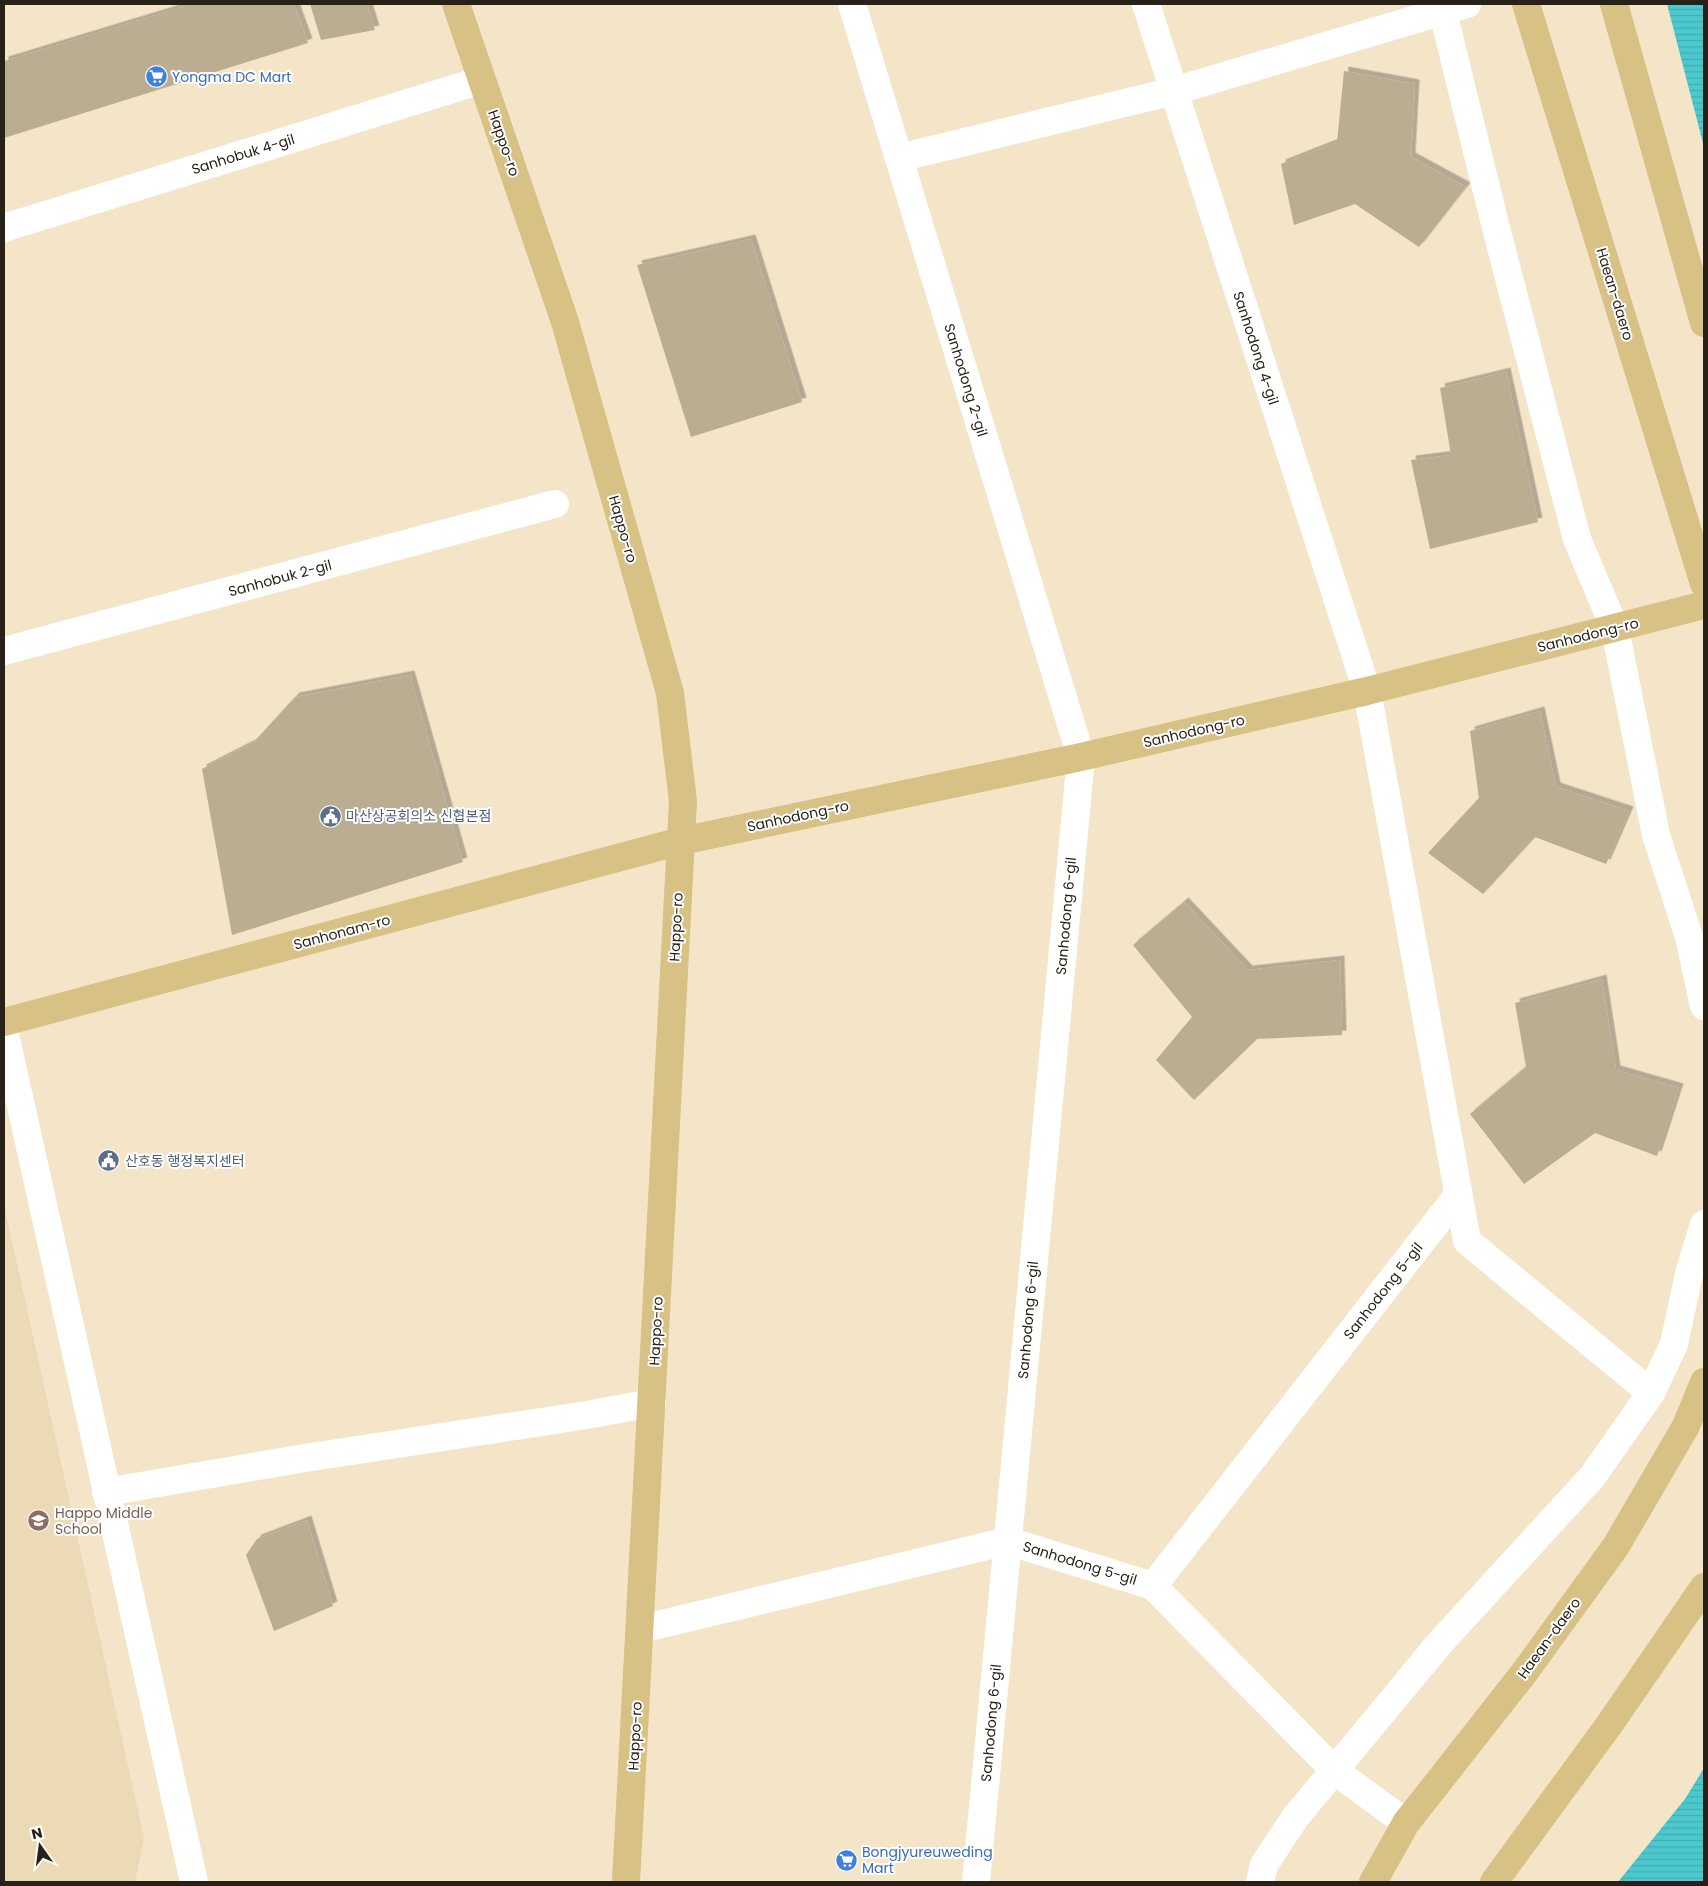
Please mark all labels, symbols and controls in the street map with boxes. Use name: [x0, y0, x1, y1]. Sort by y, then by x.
supermarket icon: Yongma DC Mart: [144, 65, 168, 89]
place label: Yongma DC Mart: [172, 67, 291, 87]
street label: Happo-ro: [483, 107, 525, 179]
street label: Sanhobuk 4-gil: [189, 129, 297, 179]
street label: Haean-daero: [1591, 245, 1639, 343]
street label: Sanhodong 4-gil: [1228, 289, 1284, 407]
street label: Sanhodong 2-gil: [939, 321, 993, 439]
street label: Happo-ro: [604, 493, 642, 565]
street label: Sanhobuk 2-gil: [226, 555, 334, 601]
street label: Sanhodong-ro: [1535, 613, 1641, 657]
street label: Sanhodong-ro: [1141, 710, 1247, 752]
street label: Sanhodong-ro: [745, 795, 851, 837]
public building icon: 마산상공회의소 신협본점: [318, 804, 342, 828]
place label: 마산상공회의소 신협본점: [346, 806, 491, 826]
street label: Sanhodong 6-gil: [1051, 856, 1081, 976]
street label: Happo-ro: [664, 892, 688, 962]
street label: Sanhonam-ro: [291, 909, 393, 955]
public building icon: 산호동 행정복지센터: [97, 1149, 121, 1173]
place label: 산호동 행정복지센터: [125, 1151, 245, 1171]
street label: Sanhodong 5-gil: [1339, 1238, 1427, 1344]
street label: Sanhodong 6-gil: [1013, 1260, 1043, 1380]
street label: Happo-ro: [644, 1296, 668, 1366]
place label: Happo Middle School: [55, 1503, 153, 1539]
school or university icon: Happo Middle School: [27, 1509, 51, 1533]
street label: Sanhodong 5-gil: [1021, 1536, 1139, 1590]
street label: Haean-daero: [1513, 1593, 1585, 1683]
street label: Sanhodong 6-gil: [976, 1663, 1006, 1783]
street label: Happo-ro: [623, 1701, 647, 1771]
north arrow: [15, 1821, 65, 1871]
text: N: [29, 1822, 44, 1844]
place label: Bongjyureuweding Mart: [862, 1842, 993, 1878]
supermarket icon: Bongjyureuweding Mart: [834, 1848, 858, 1872]

